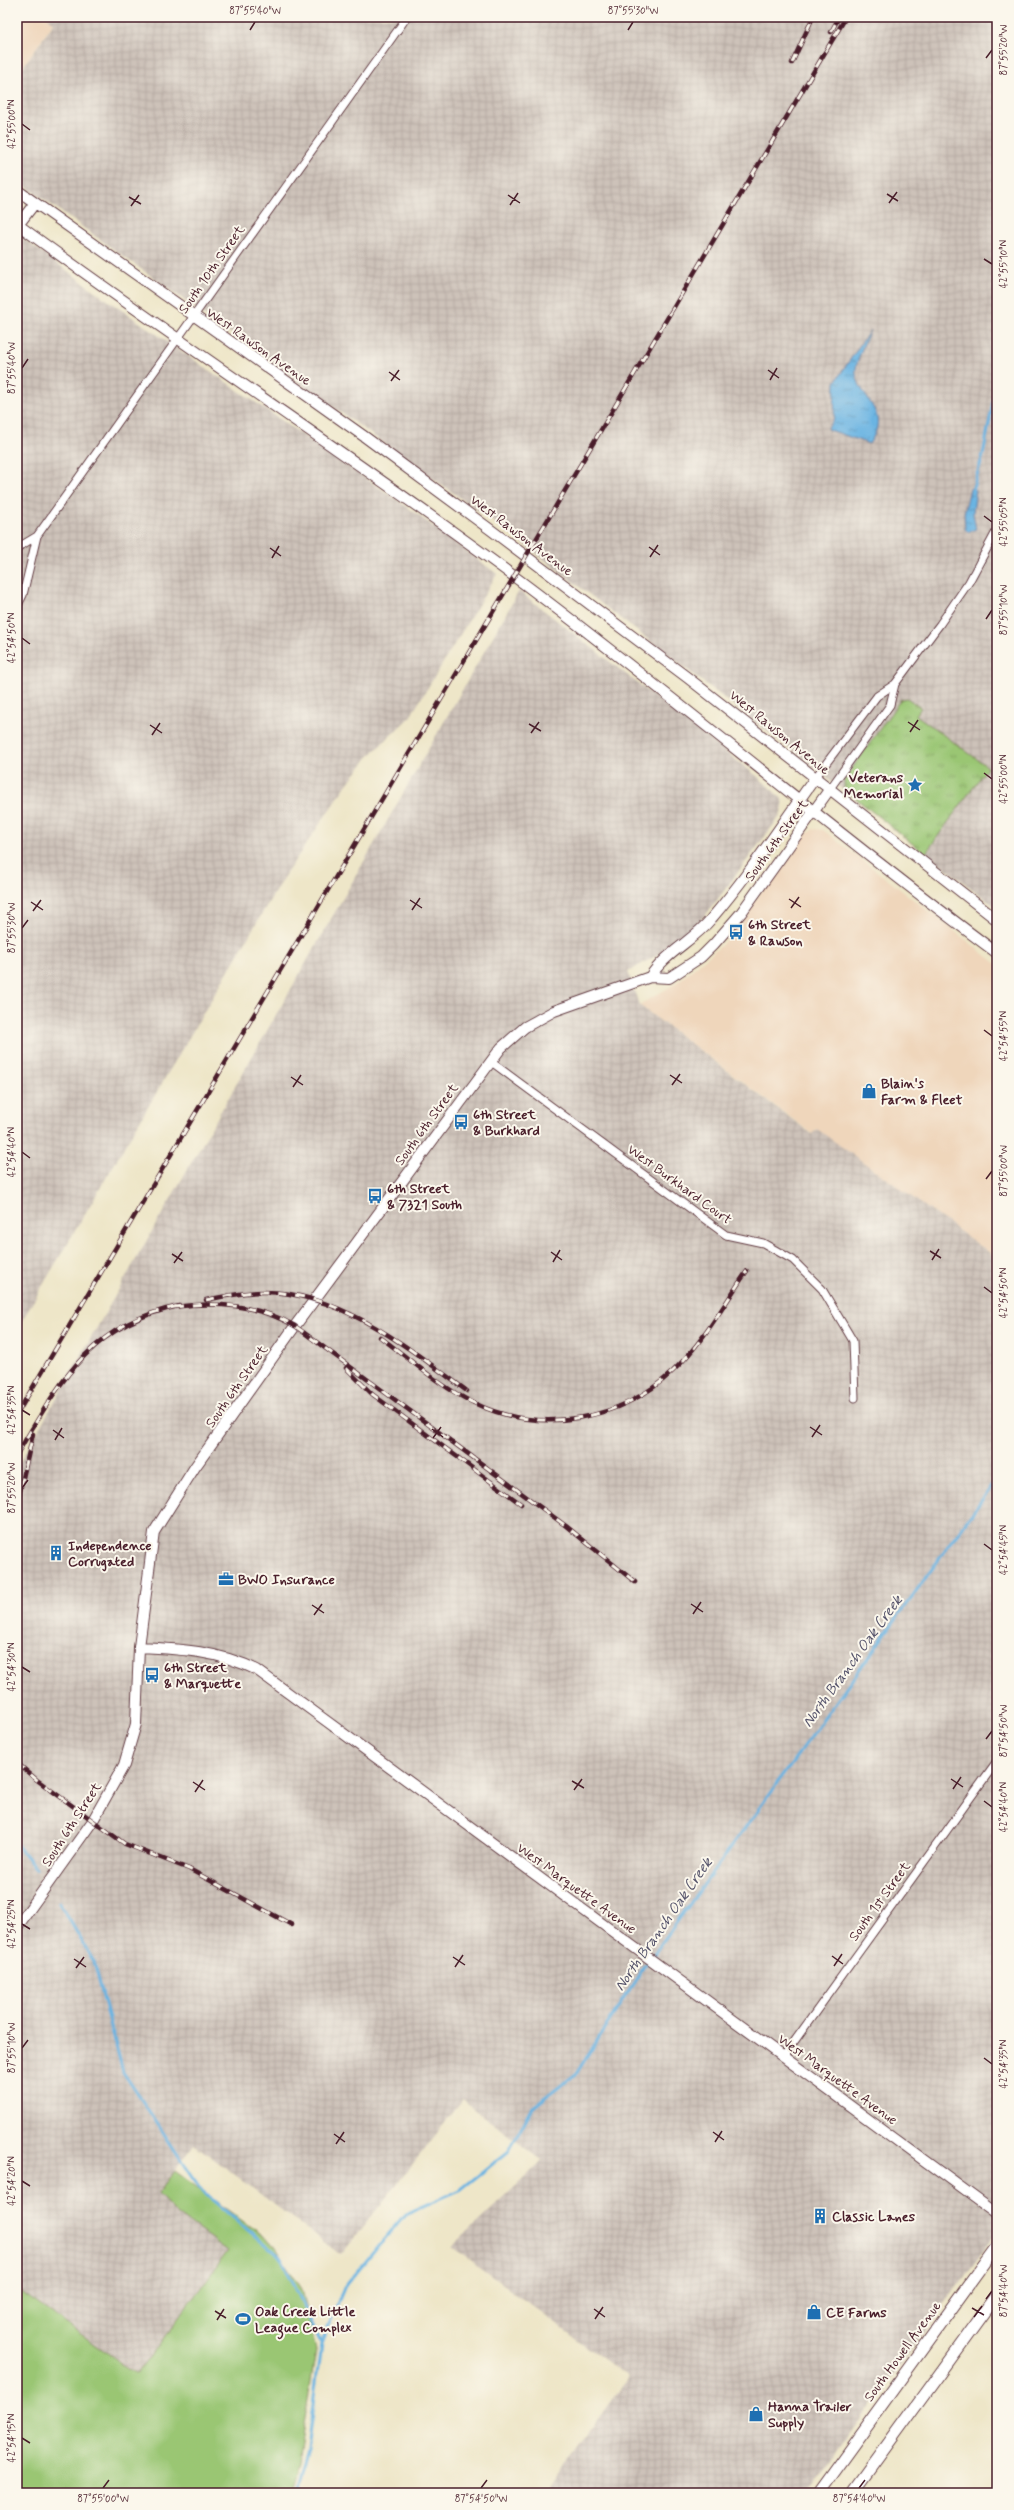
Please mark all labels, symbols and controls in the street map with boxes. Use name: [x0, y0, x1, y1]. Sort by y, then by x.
text: 87°55'40"W: [229, 4, 281, 18]
text: 87°55'30"W: [608, 4, 658, 18]
text: 87°55'20"W: [997, 25, 1011, 75]
text: 42°55'00"N: [5, 99, 19, 149]
street label: South 10th Street: [175, 221, 249, 317]
text: 42°55'10"N: [997, 239, 1011, 288]
street label: West Rawson Avenue: [202, 304, 315, 390]
text: 87°55'40"W: [5, 342, 19, 394]
street label: West Rawson Avenue: [466, 491, 577, 581]
text: 42°55'05"N: [997, 497, 1011, 547]
text: 87°55'10"W: [997, 585, 1011, 635]
text: 42°54'50"N: [5, 612, 19, 663]
street label: West Rawson Avenue: [725, 687, 834, 779]
text: 42°55'00"N: [997, 754, 1011, 804]
place label: Veterans Memorial: [844, 769, 904, 803]
place icon: Veterans Memorial: [906, 776, 924, 794]
street label: South 6th Street: [741, 795, 813, 885]
text: 87°55'30"W: [5, 903, 19, 953]
place label: 6th Street & Rawson: [748, 916, 812, 950]
bus stop icon: 6th Street & Rawson: [727, 923, 745, 941]
text: 42°54'55"N: [997, 1011, 1011, 1061]
place label: Blain's Farm & Fleet: [881, 1075, 963, 1109]
street label: South 6th Street: [391, 1079, 463, 1169]
shop icon: Blain's Farm & Fleet: [860, 1082, 878, 1100]
place label: 6th Street & Burkhard: [473, 1106, 540, 1140]
bus stop icon: 6th Street & Burkhard: [452, 1113, 470, 1131]
text: 42°54'40"N: [5, 1126, 19, 1177]
street label: West Burkhard Court: [624, 1141, 736, 1229]
text: 87°55'00"W: [997, 1145, 1011, 1197]
place label: 6th Street & 7321 South: [387, 1180, 462, 1214]
bus stop icon: 6th Street & 7321 South: [366, 1187, 384, 1205]
text: 42°54'50"N: [997, 1267, 1011, 1318]
street label: South 6th Street: [202, 1341, 272, 1431]
text: 42°54'35"N: [5, 1385, 19, 1434]
text: 87°55'20"W: [5, 1463, 19, 1513]
text: 42°54'45"N: [997, 1525, 1011, 1575]
place label: Independence Corrugated: [68, 1537, 151, 1572]
building icon: Independence Corrugated: [47, 1544, 65, 1562]
office icon: BWO Insurance: [217, 1570, 235, 1588]
place label: BWO Insurance: [238, 1571, 335, 1589]
water label: North Branch Oak Creek: [798, 1590, 908, 1732]
text: 42°54'30"N: [5, 1642, 19, 1692]
place label: 6th Street & Marquette: [164, 1659, 241, 1693]
bus stop icon: 6th Street & Marquette: [143, 1666, 161, 1684]
text: 87°54'50"W: [997, 1705, 1011, 1757]
street label: South 6th Street: [38, 1778, 106, 1870]
text: 42°54'40"N: [997, 1781, 1011, 1832]
street label: West Marquette Avenue: [513, 1839, 640, 1938]
water label: North Branch Oak Creek: [610, 1853, 718, 1995]
street label: South 1st Street: [845, 1858, 915, 1945]
text: 42°54'25"N: [5, 1899, 19, 1949]
text: 87°55'10"W: [5, 2023, 19, 2073]
street label: West Marquette Avenue: [774, 2030, 901, 2129]
text: 42°54'35"N: [997, 2039, 1011, 2088]
text: 42°54'20"N: [5, 2156, 19, 2206]
building icon: Classic Lanes: [811, 2207, 829, 2225]
place label: Classic Lanes: [832, 2208, 916, 2226]
text: 87°54'40"W: [997, 2265, 1011, 2317]
street label: South Howell Avenue: [860, 2297, 946, 2405]
place label: Oak Creek Little League Complex: [255, 2303, 355, 2340]
shop icon: CE Farms: [805, 2303, 823, 2321]
place label: CE Farms: [826, 2304, 887, 2322]
sports icon: Oak Creek Little League Complex: [234, 2310, 252, 2328]
place label: Hanna Trailer Supply: [768, 2398, 852, 2432]
shop icon: Hanna Trailer Supply: [747, 2405, 765, 2423]
text: 42°54'15"N: [5, 2413, 19, 2462]
text: 87°55'00"W: [77, 2492, 129, 2506]
text: 87°54'50"W: [455, 2492, 507, 2506]
text: 87°54'40"W: [833, 2492, 885, 2506]

